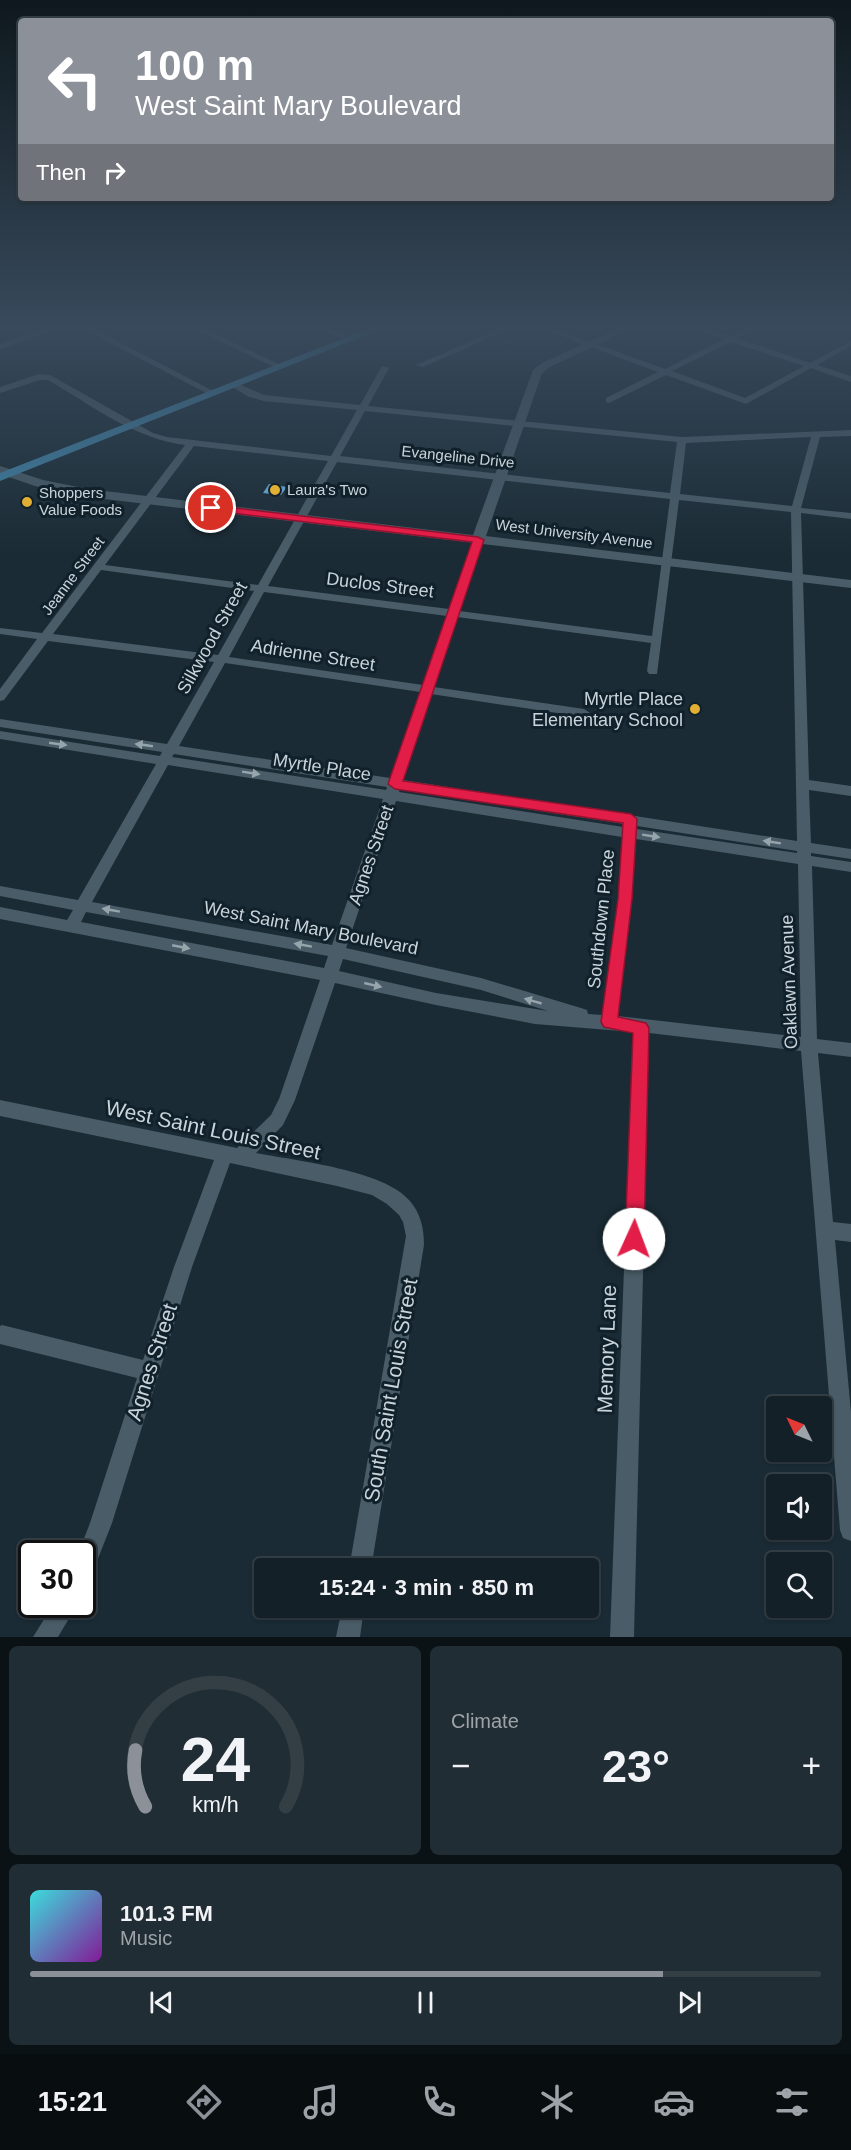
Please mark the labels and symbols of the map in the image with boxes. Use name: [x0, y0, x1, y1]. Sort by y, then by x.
street label: Evangeline Drive: [401, 442, 515, 471]
place label: Laura's Two: [287, 481, 367, 498]
pin: [185, 482, 236, 533]
marker: Laura's Two: [268, 483, 282, 497]
place label: Shoppers Value Foods: [39, 484, 122, 518]
marker: Shoppers Value Foods: [20, 495, 34, 509]
street label: West University Avenue: [495, 515, 653, 552]
street label: Jeanne Street: [38, 533, 108, 618]
street label: Duclos Street: [325, 568, 435, 602]
street label: Silkwood Street: [173, 578, 251, 698]
street label: Adrienne Street: [250, 635, 376, 675]
place label: Myrtle Place Elementary School: [532, 689, 683, 730]
marker: Myrtle Place Elementary School: [688, 702, 702, 716]
one-way arrow: [49, 739, 68, 748]
one-way arrow: [134, 740, 153, 749]
street label: Myrtle Place: [272, 749, 372, 785]
one-way arrow: [241, 769, 260, 778]
street label: Agnes Street: [345, 803, 397, 907]
one-way arrow: [641, 831, 660, 840]
one-way arrow: [763, 837, 782, 846]
street label: Southdown Place: [584, 848, 618, 990]
street label: West Saint Mary Boulevard: [202, 897, 420, 959]
one-way arrow: [101, 905, 120, 914]
street label: Oaklawn Avenue: [777, 914, 801, 1050]
one-way arrow: [293, 940, 312, 949]
one-way arrow: [172, 943, 191, 952]
one-way arrow: [363, 980, 382, 990]
one-way arrow: [524, 996, 542, 1005]
street label: West Saint Louis Street: [104, 1095, 323, 1164]
position arrow: [602, 1207, 666, 1271]
street label: South Saint Louis Street: [360, 1276, 422, 1503]
street label: Memory Lane: [593, 1284, 620, 1414]
street label: Agnes Street: [122, 1300, 181, 1423]
north arrow: [766, 1396, 832, 1462]
speed limit sign: 30: [18, 1540, 96, 1618]

